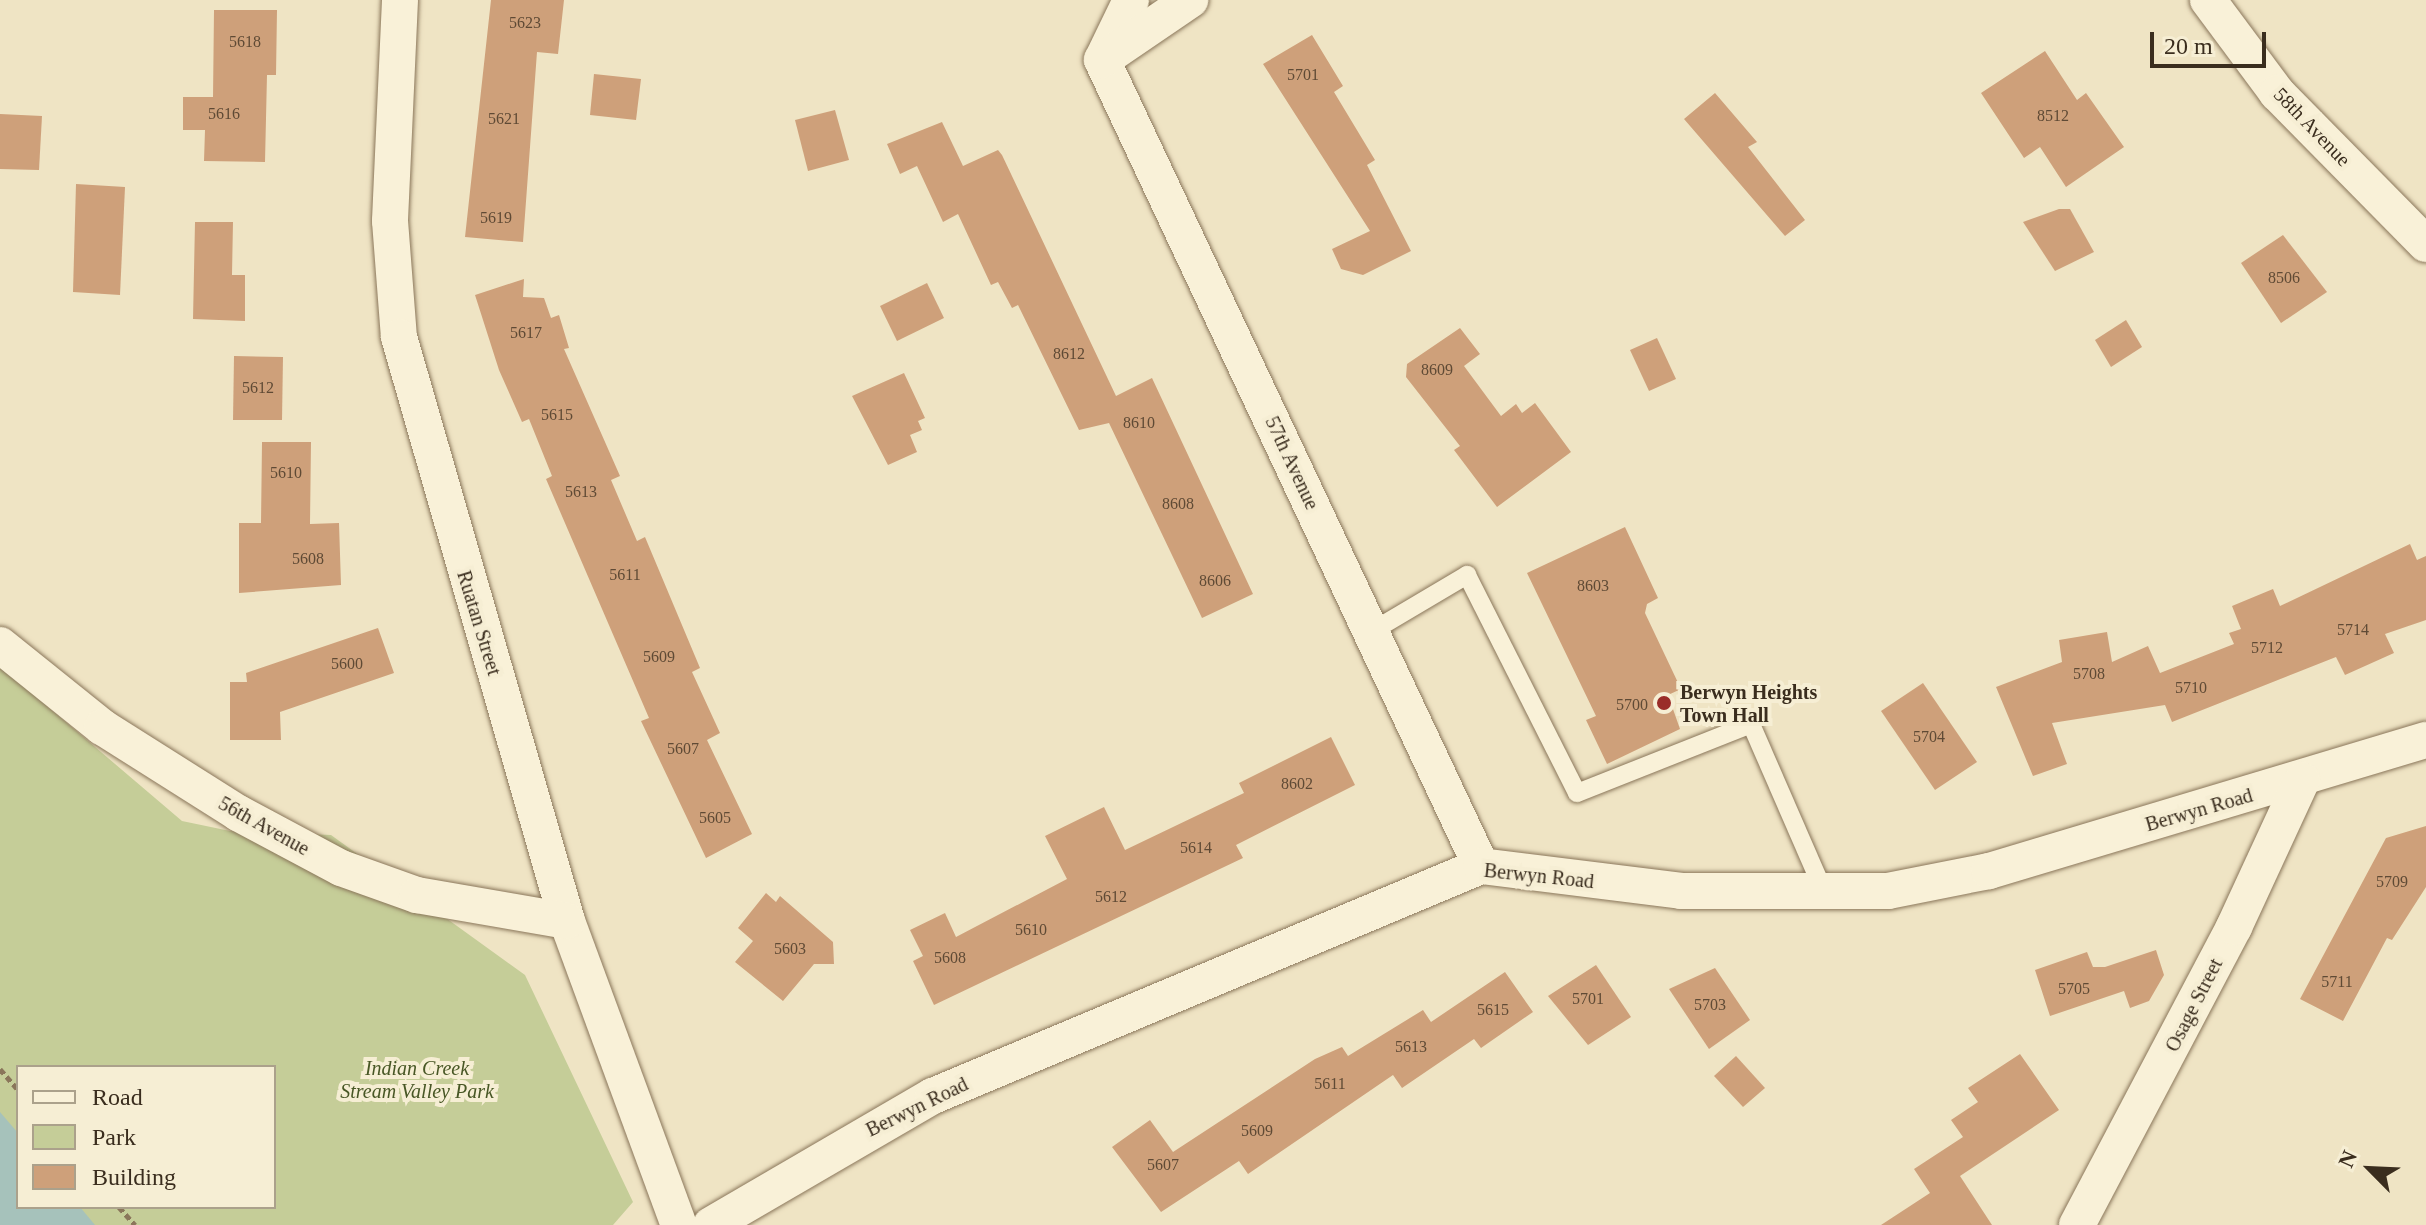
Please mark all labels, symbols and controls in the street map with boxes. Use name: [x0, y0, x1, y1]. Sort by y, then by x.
house number: 5623: [509, 13, 541, 33]
scale bar: [2154, 16, 2270, 66]
house number: 5618: [229, 32, 261, 52]
text: 20 m: [2164, 33, 2213, 59]
house number: 5701: [1287, 65, 1319, 85]
street label: 58th Avenue: [2268, 82, 2356, 172]
house number: 5616: [208, 104, 240, 124]
house number: 8512: [2037, 106, 2069, 126]
house number: 5621: [488, 109, 520, 129]
house number: 5619: [480, 208, 512, 228]
house number: 8506: [2268, 268, 2300, 288]
house number: 5617: [510, 323, 542, 343]
house number: 8612: [1053, 344, 1085, 364]
house number: 8609: [1421, 360, 1453, 380]
house number: 5612: [242, 378, 274, 398]
house number: 5615: [541, 405, 573, 425]
street label: 57th Avenue: [1260, 412, 1324, 514]
house number: 8610: [1123, 413, 1155, 433]
house number: 5610: [270, 463, 302, 483]
house number: 5613: [565, 482, 597, 502]
house number: 8608: [1162, 494, 1194, 514]
house number: 5608: [292, 549, 324, 569]
house number: 5611: [609, 565, 641, 585]
street label: Ruatan Street: [452, 568, 506, 678]
house number: 8606: [1199, 571, 1231, 591]
house number: 8603: [1577, 576, 1609, 596]
house number: 5714: [2337, 620, 2369, 640]
house number: 5712: [2251, 638, 2283, 658]
house number: 5609: [643, 647, 675, 667]
house number: 5600: [331, 654, 363, 674]
house number: 5708: [2073, 664, 2105, 684]
house number: 5710: [2175, 678, 2207, 698]
place label: Berwyn Heights Town Hall: [1680, 680, 1817, 727]
marker: Berwyn Heights Town Hall: [1655, 694, 1673, 712]
house number: 5700: [1616, 695, 1648, 715]
house number: 5704: [1913, 727, 1945, 747]
house number: 5607: [667, 739, 699, 759]
house number: 8602: [1281, 774, 1313, 794]
street label: Berwyn Road: [2143, 783, 2255, 837]
street label: 56th Avenue: [214, 791, 314, 861]
house number: 5605: [699, 808, 731, 828]
house number: 5614: [1180, 838, 1212, 858]
street label: Berwyn Road: [1483, 858, 1595, 894]
house number: 5709: [2376, 872, 2408, 892]
house number: 5612: [1095, 887, 1127, 907]
house number: 5610: [1015, 920, 1047, 940]
house number: 5603: [774, 939, 806, 959]
house number: 5608: [934, 948, 966, 968]
street label: Osage Street: [2160, 954, 2228, 1056]
house number: 5711: [2321, 972, 2353, 992]
house number: 5705: [2058, 979, 2090, 999]
house number: 5701: [1572, 989, 1604, 1009]
house number: 5703: [1694, 995, 1726, 1015]
house number: 5615: [1477, 1000, 1509, 1020]
house number: 5613: [1395, 1037, 1427, 1057]
park label: Indian Creek Stream Valley Park: [340, 1057, 494, 1104]
legend: [16, 1065, 276, 1209]
street label: Berwyn Road: [862, 1072, 972, 1142]
house number: 5611: [1314, 1074, 1346, 1094]
text: Road: [92, 1084, 143, 1110]
house number: 5609: [1241, 1121, 1273, 1141]
text: Park: [92, 1124, 136, 1150]
north arrow: [2330, 1129, 2410, 1209]
text: N: [2333, 1147, 2362, 1171]
house number: 5607: [1147, 1155, 1179, 1175]
text: Building: [92, 1164, 176, 1190]

